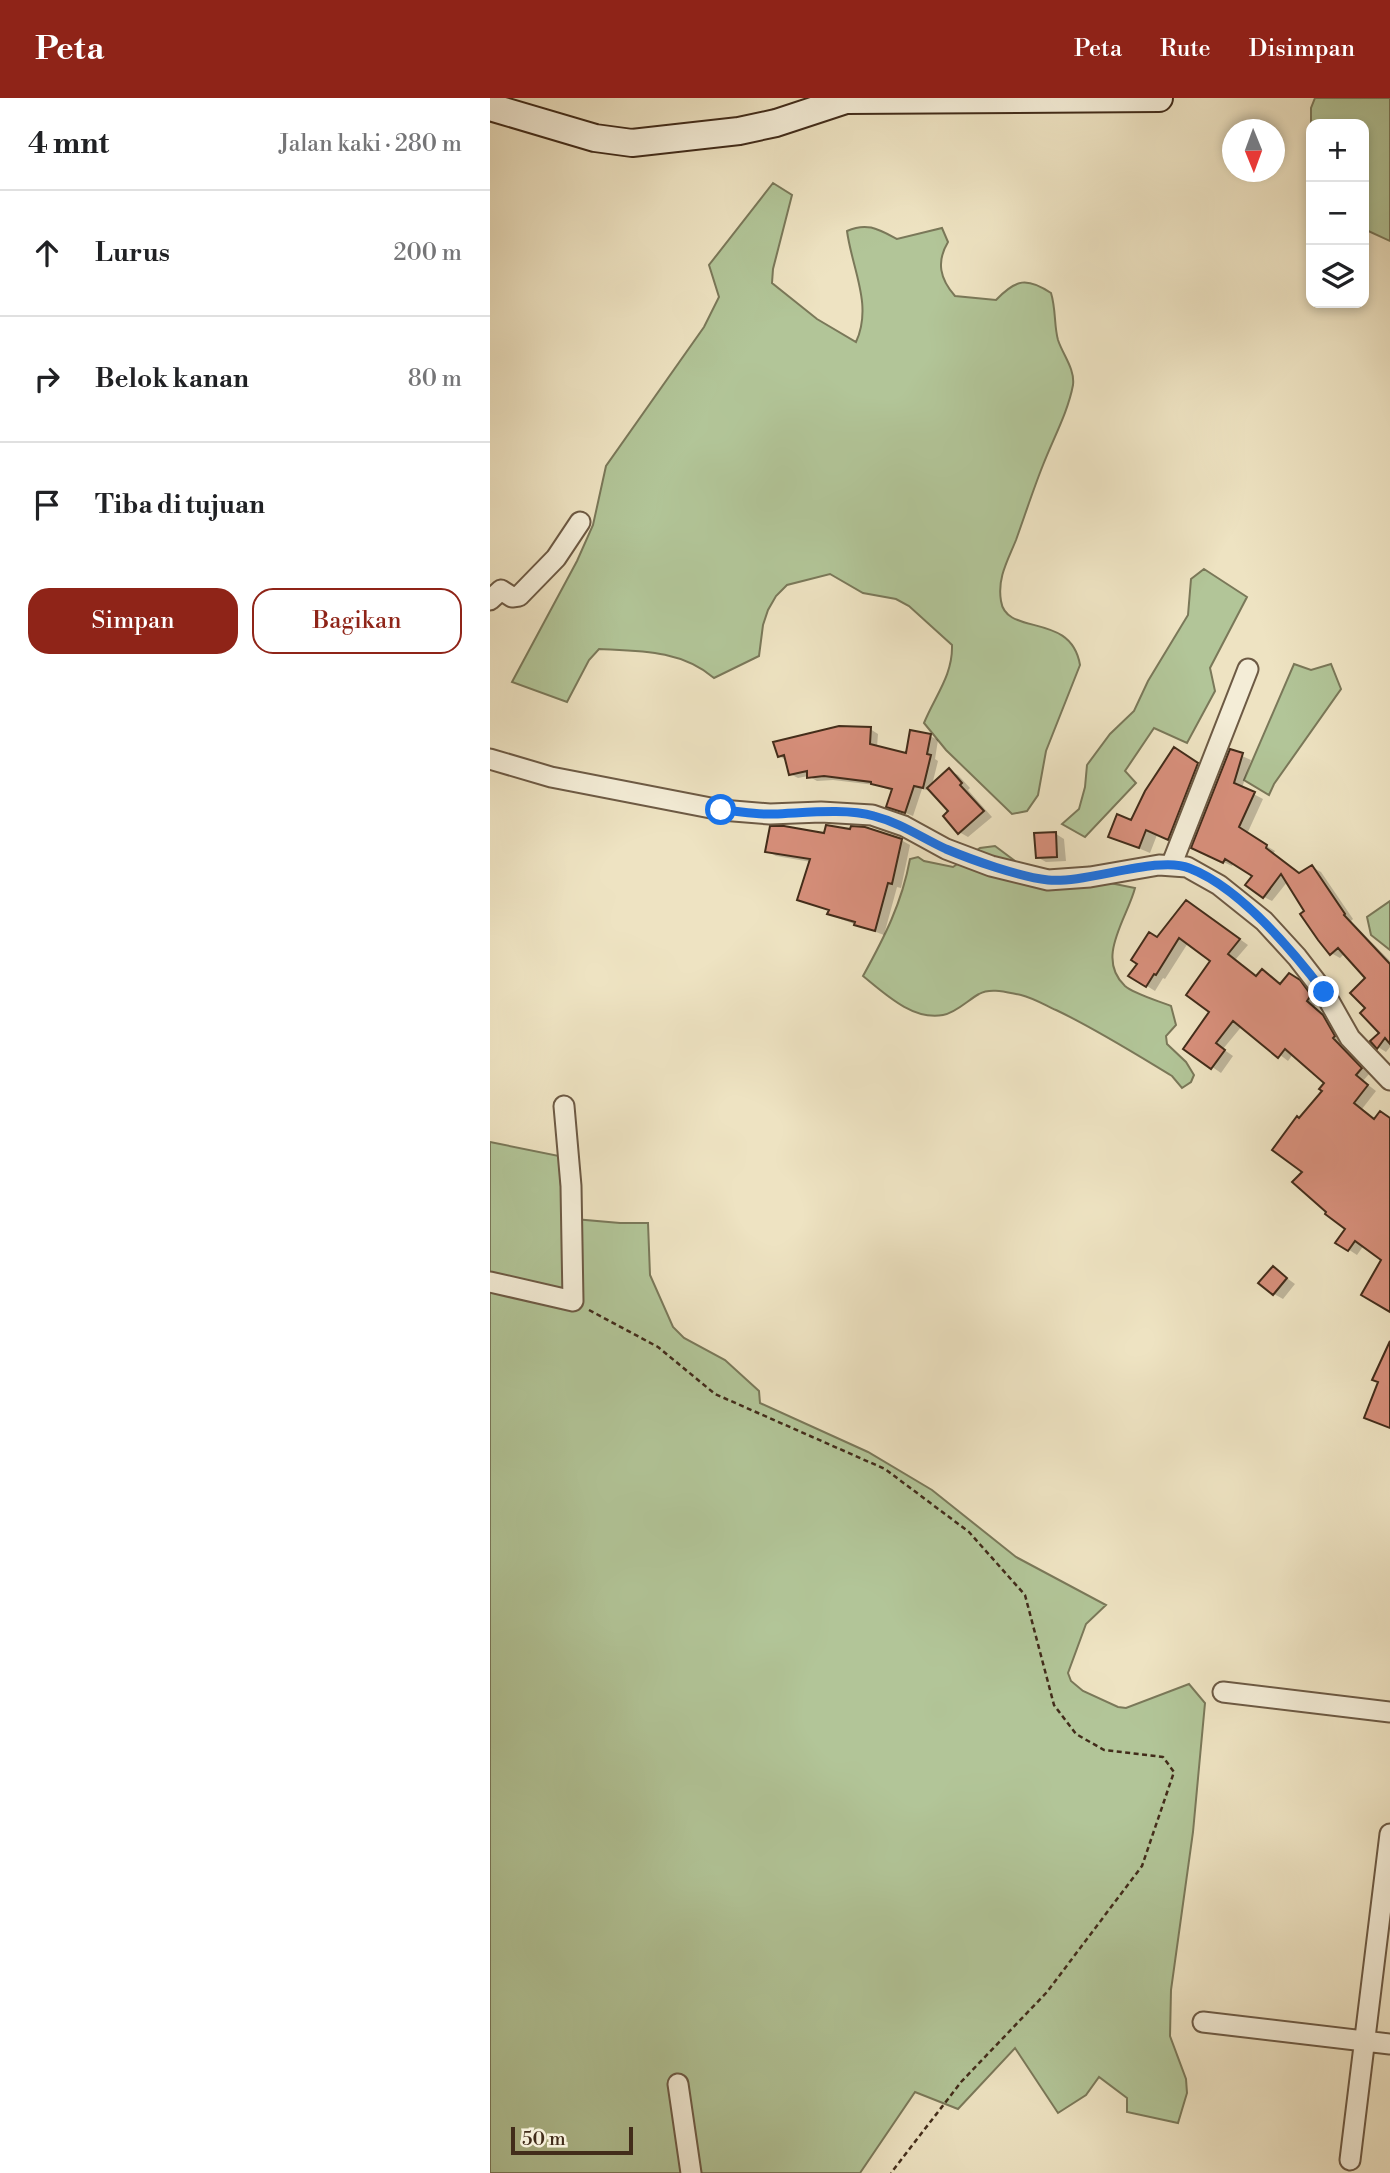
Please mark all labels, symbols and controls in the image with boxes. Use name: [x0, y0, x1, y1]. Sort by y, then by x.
text: Peta: [35, 29, 104, 70]
text: Peta: [1074, 34, 1122, 64]
text: Rute: [1160, 34, 1211, 64]
text: Disimpan: [1249, 34, 1355, 64]
north arrow: [1222, 119, 1285, 182]
map controls: [1306, 119, 1369, 308]
button: +: [1306, 119, 1369, 182]
text: 4 mnt: [28, 125, 109, 163]
text: Jalan kaki · 280 m: [279, 130, 462, 158]
button: −: [1306, 182, 1369, 245]
icon: ahead: [28, 234, 66, 272]
text: Lurus: [95, 237, 170, 269]
text: 200 m: [394, 239, 462, 267]
button: layers: [1306, 245, 1369, 308]
icon: right: [28, 360, 66, 398]
text: Belok kanan: [95, 363, 249, 395]
text: 80 m: [408, 365, 462, 393]
icon: arrive: [28, 486, 66, 524]
text: Tiba di tujuan: [95, 489, 265, 521]
button: Simpan: [28, 588, 238, 654]
button: Bagikan: [252, 588, 462, 654]
route start: [705, 794, 736, 825]
route end: [1308, 976, 1339, 1007]
scale bar: [511, 2124, 634, 2156]
text: 50 m: [522, 2127, 566, 2151]

